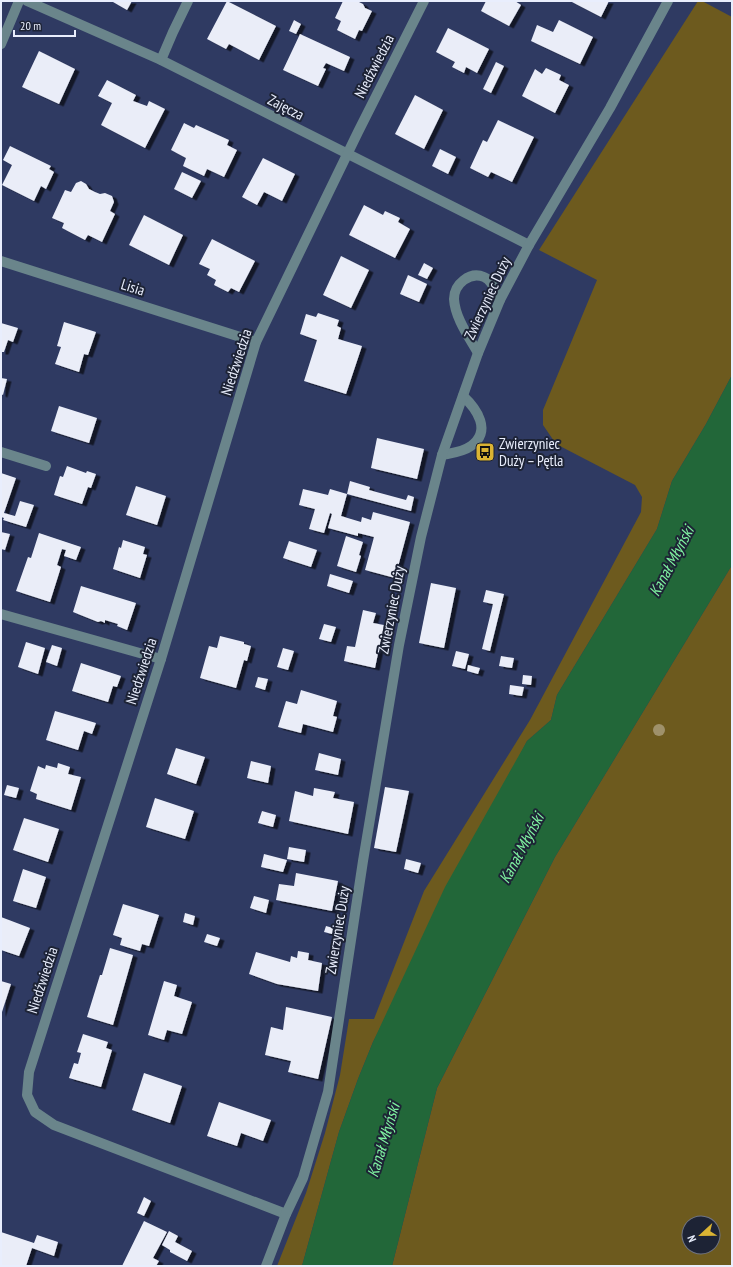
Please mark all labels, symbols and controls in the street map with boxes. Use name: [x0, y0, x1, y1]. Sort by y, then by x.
scale bar: [14, 12, 75, 38]
text: 20 m: [20, 18, 41, 33]
street label: Niedźwiedzia: [350, 31, 398, 101]
street label: Zajęcza: [265, 90, 307, 124]
street label: Zwierzyniec Duży: [460, 253, 515, 342]
street label: Lisia: [119, 274, 147, 300]
street label: Niedźwiedzia: [216, 326, 256, 398]
place label: Zwierzyniec Duży – Pętla: [499, 434, 563, 470]
bus stop icon: Zwierzyniec Duży – Pętla: [474, 441, 496, 463]
water label: Kanał Młyński: [644, 520, 699, 600]
street label: Zwierzyniec Duży: [373, 564, 409, 656]
street label: Niedźwiedzia: [121, 635, 161, 707]
water label: Kanał Młyński: [494, 807, 549, 887]
street label: Zwierzyniec Duży: [321, 884, 353, 975]
street label: Niedźwiedzia: [22, 944, 62, 1016]
water label: Kanał Młyński: [362, 1098, 404, 1180]
north arrow: [681, 1215, 721, 1255]
text: N: [684, 1233, 699, 1244]

